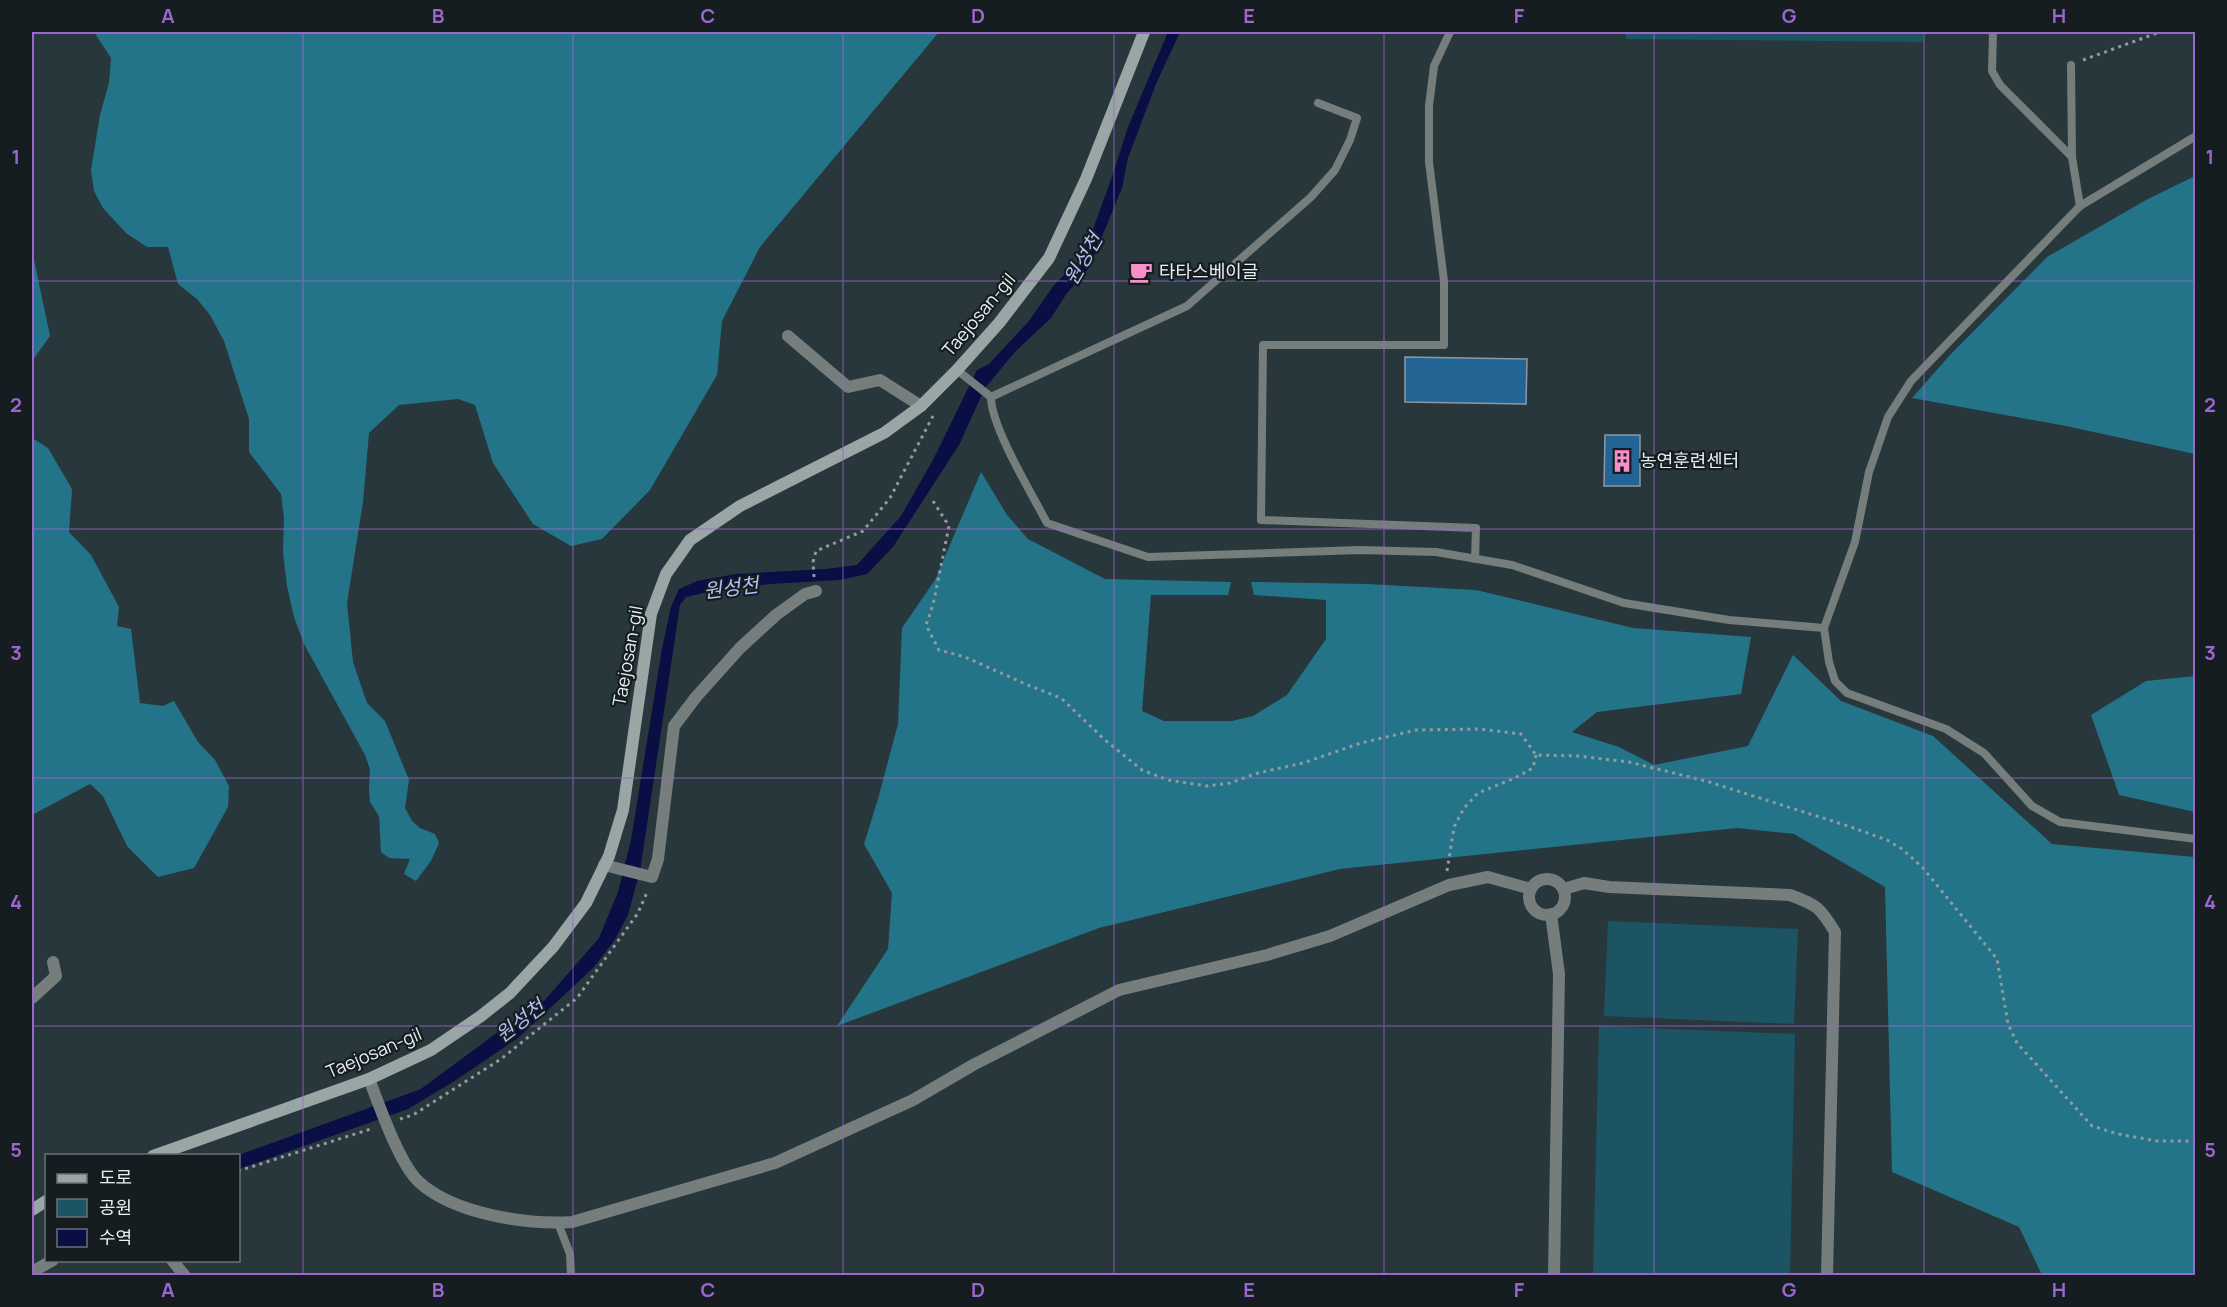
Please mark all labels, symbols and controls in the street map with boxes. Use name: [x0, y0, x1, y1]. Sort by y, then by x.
text: A: [161, 2, 175, 29]
text: B: [432, 2, 445, 29]
text: C: [701, 2, 715, 29]
text: D: [971, 2, 985, 29]
text: E: [1243, 2, 1255, 29]
text: F: [1514, 2, 1525, 29]
text: G: [1782, 2, 1797, 29]
text: H: [2052, 2, 2066, 29]
text: 1: [12, 143, 20, 170]
text: 1: [2206, 143, 2214, 170]
water label: 원성천: [1057, 226, 1109, 289]
cafe icon: 타타스베이글: [1128, 259, 1154, 285]
place label: 타타스베이글: [1159, 259, 1258, 283]
street label: Taejosan-gil: [936, 268, 1020, 361]
text: 2: [10, 391, 22, 418]
text: 2: [2204, 391, 2216, 418]
building icon: 농연훈련센터: [1609, 448, 1635, 474]
place label: 농연훈련센터: [1640, 448, 1739, 472]
water label: 원성천: [702, 570, 763, 604]
street label: Taejosan-gil: [606, 604, 648, 708]
text: 3: [10, 639, 22, 666]
text: 3: [2204, 639, 2216, 666]
text: 4: [10, 888, 22, 915]
text: 4: [2204, 888, 2216, 915]
water label: 원성천: [490, 992, 552, 1048]
street label: Taejosan-gil: [322, 1021, 425, 1083]
text: 5: [10, 1136, 22, 1163]
text: 5: [2204, 1136, 2216, 1163]
legend: [45, 1154, 240, 1262]
text: 도로: [99, 1165, 132, 1189]
text: 공원: [99, 1195, 132, 1219]
text: 수역: [99, 1225, 132, 1249]
text: A: [161, 1276, 175, 1303]
text: B: [432, 1276, 445, 1303]
text: C: [701, 1276, 715, 1303]
text: D: [971, 1276, 985, 1303]
text: E: [1243, 1276, 1255, 1303]
text: F: [1514, 1276, 1525, 1303]
text: G: [1782, 1276, 1797, 1303]
text: H: [2052, 1276, 2066, 1303]

